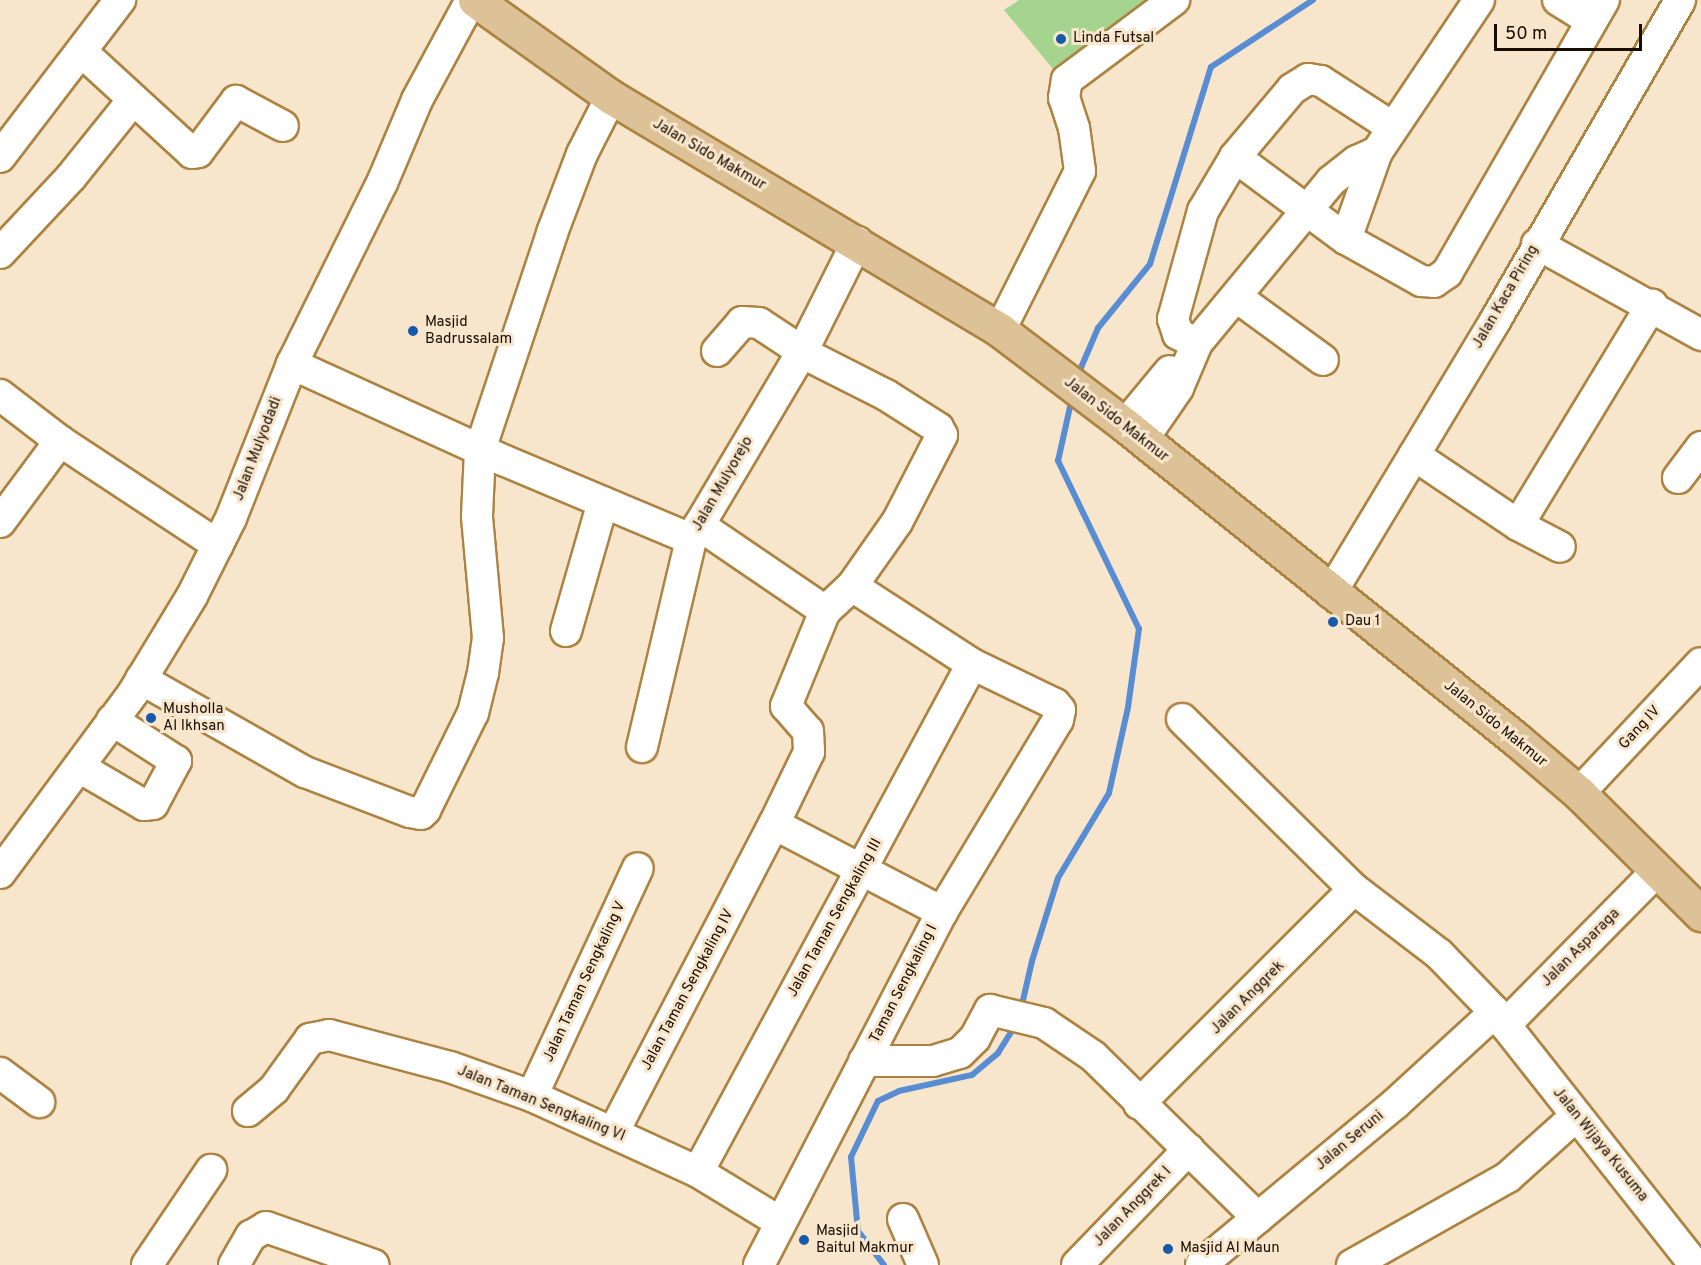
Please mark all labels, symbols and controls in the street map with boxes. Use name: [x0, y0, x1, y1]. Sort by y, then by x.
scale bar: [1497, 12, 1646, 50]
text: 50 m: [1505, 23, 1547, 46]
place label: Linda Futsal: [1073, 30, 1154, 48]
marker: Linda Futsal: [1054, 32, 1068, 46]
street label: Jalan Sido Makmur: [649, 115, 769, 195]
street label: Jalan Kaca Piring: [1469, 242, 1543, 352]
place label: Masjid Badrussalam: [425, 313, 512, 348]
marker: Masjid Badrussalam: [406, 324, 420, 338]
street label: Jalan Sido Makmur: [1060, 374, 1172, 466]
street label: Jalan Mulyodadi: [230, 395, 286, 503]
street label: Jalan Mulyorejo: [689, 433, 757, 535]
place label: Dau 1: [1345, 613, 1380, 631]
marker: Dau 1: [1326, 615, 1340, 629]
street label: Jalan Sido Makmur: [1440, 677, 1550, 771]
place label: Musholla Al Ikhsan: [163, 700, 225, 735]
street label: Gang IV: [1615, 702, 1665, 754]
marker: Musholla Al Ikhsan: [144, 711, 158, 725]
street label: Jalan Taman Sengkaling III: [784, 835, 886, 1001]
street label: Jalan Taman Sengkaling V: [540, 898, 630, 1066]
street label: Jalan Asparaga: [1538, 905, 1624, 991]
street label: Jalan Taman Sengkaling IV: [638, 906, 738, 1074]
street label: Taman Sengkaling I: [866, 922, 942, 1046]
street label: Jalan Anggrek: [1207, 957, 1289, 1039]
street label: Jalan Taman Sengkaling VI: [454, 1062, 628, 1146]
street label: Jalan Wijaya Kusuma: [1548, 1084, 1652, 1206]
street label: Jalan Seruni: [1312, 1107, 1388, 1175]
street label: Jalan Anggrek I: [1090, 1163, 1176, 1251]
place label: Masjid Baitul Makmur: [816, 1222, 914, 1257]
marker: Masjid Baitul Makmur: [797, 1233, 811, 1247]
place label: Masjid Al Maun: [1180, 1240, 1280, 1258]
marker: Masjid Al Maun: [1161, 1242, 1175, 1256]

